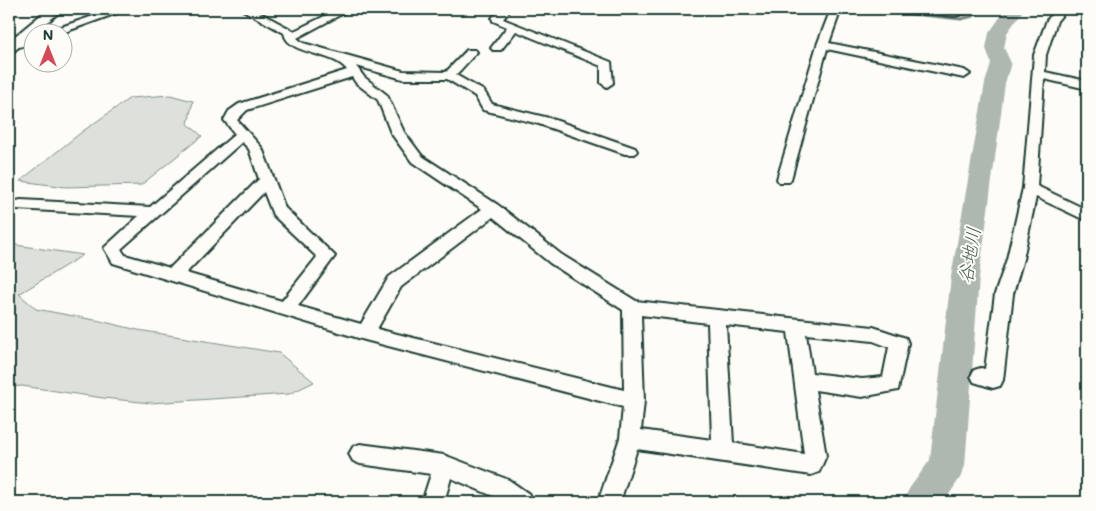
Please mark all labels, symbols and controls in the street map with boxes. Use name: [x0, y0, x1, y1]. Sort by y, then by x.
north arrow: [22, 22, 72, 72]
text: N: [43, 25, 53, 44]
water label: 谷地川: [952, 225, 985, 285]

